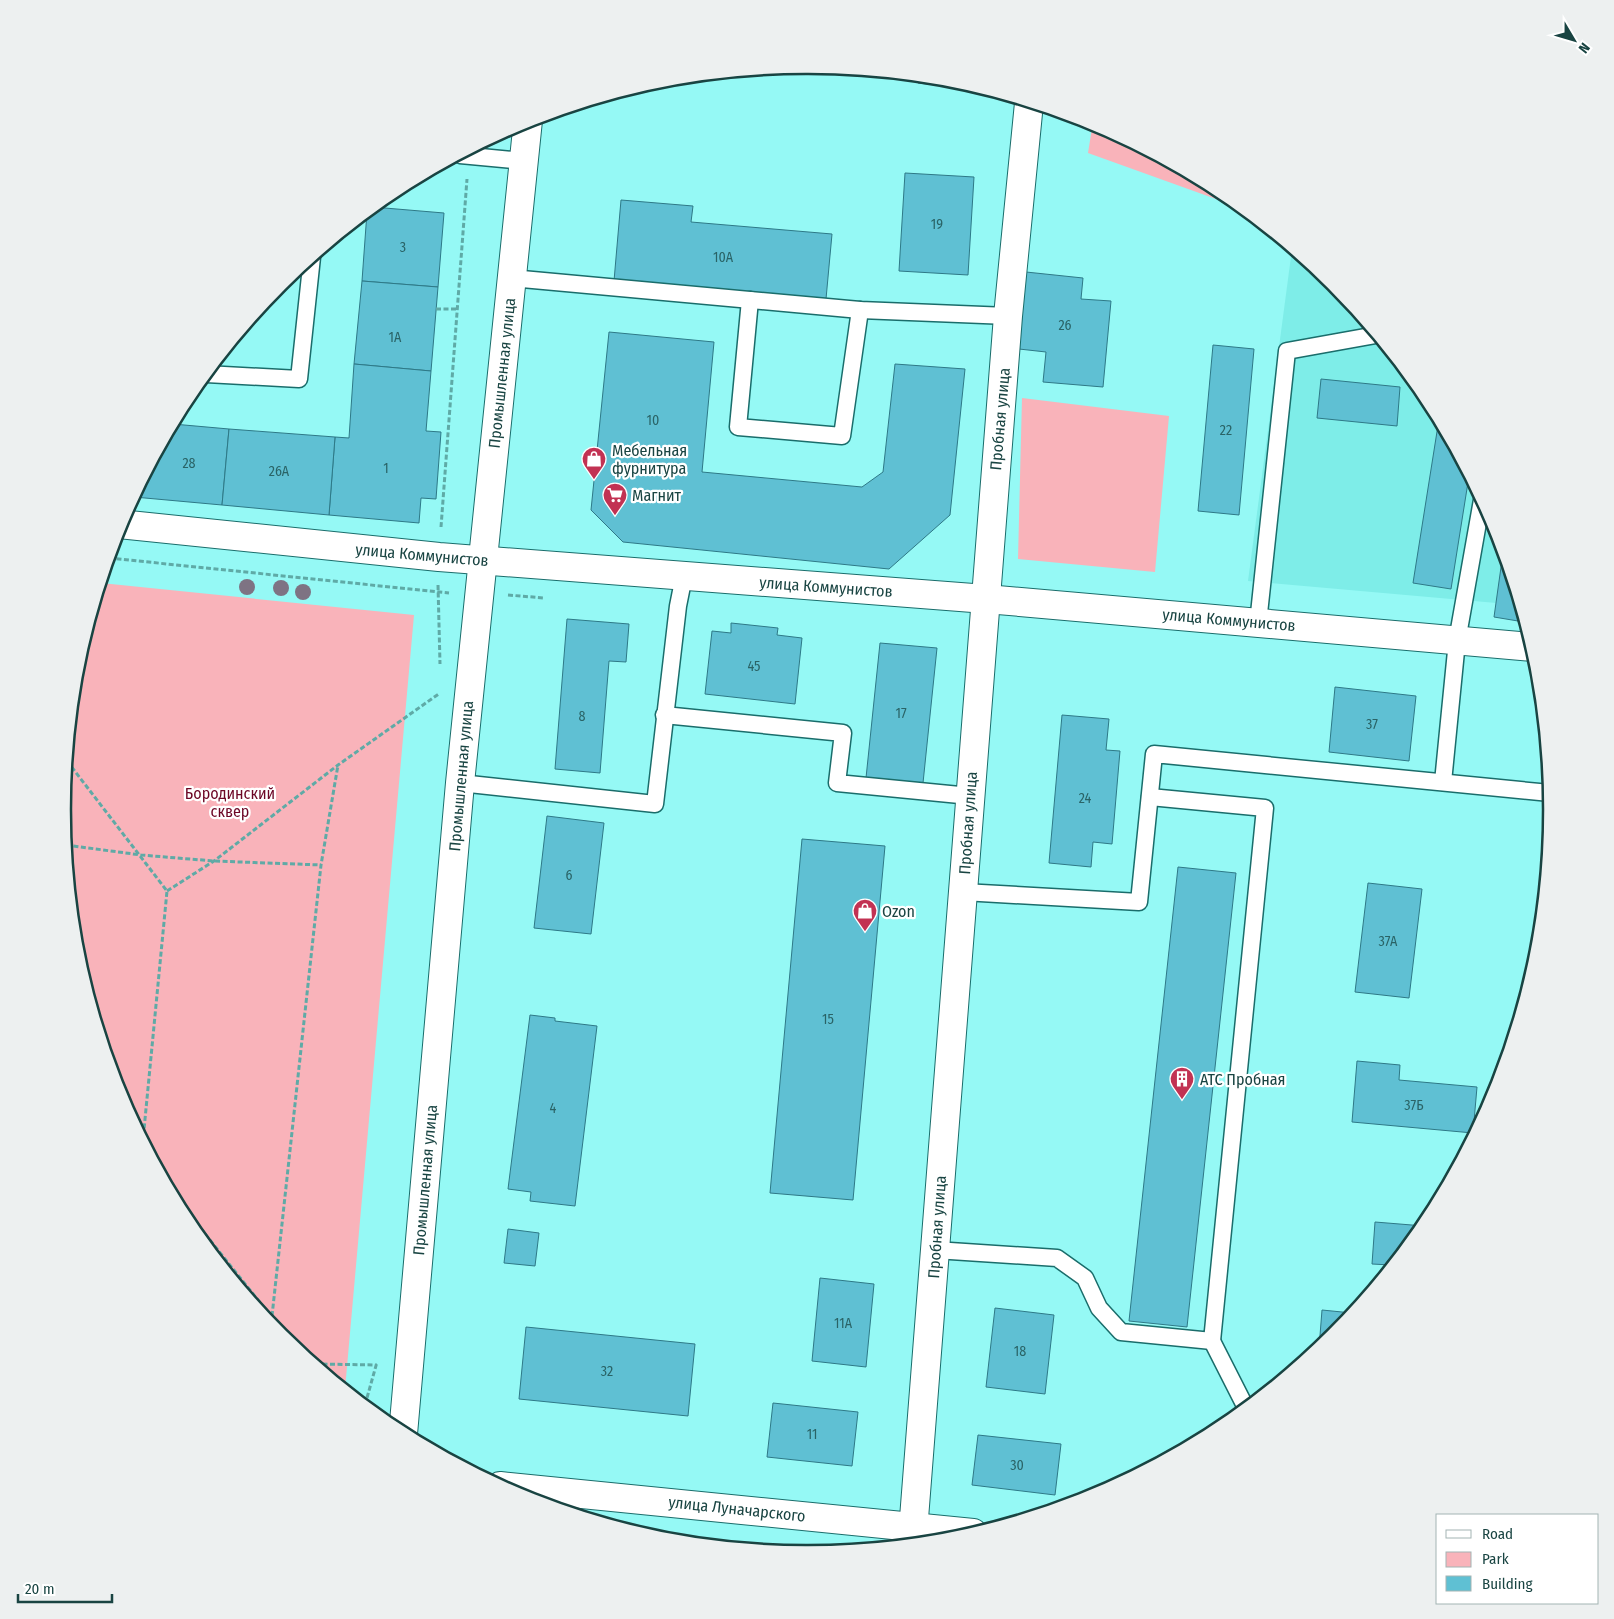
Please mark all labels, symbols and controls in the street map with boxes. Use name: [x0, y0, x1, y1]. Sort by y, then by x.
north arrow: [1549, 15, 1599, 65]
text: N: [1575, 39, 1593, 56]
house number: 19: [931, 216, 943, 233]
house number: 3: [400, 239, 406, 256]
house number: 10А: [713, 249, 734, 266]
street label: Промышленная улица: [485, 297, 519, 449]
house number: 26: [1058, 317, 1072, 334]
house number: 1А: [389, 329, 402, 346]
street label: Пробная улица: [986, 367, 1014, 471]
house number: 10: [647, 412, 659, 429]
house number: 22: [1220, 422, 1232, 439]
place label: Мебельная фурнитура: [612, 441, 687, 478]
shop icon: Мебельная фурнитура: [581, 446, 607, 480]
house number: 28: [182, 455, 196, 472]
house number: 1: [383, 460, 389, 477]
house number: 26А: [269, 463, 290, 480]
supermarket icon: Магнит: [602, 482, 628, 516]
place label: Магнит: [632, 486, 682, 505]
street label: улица Коммунистов: [355, 540, 489, 570]
street label: улица Коммунистов: [759, 573, 893, 601]
street label: улица Коммунистов: [1162, 605, 1296, 635]
house number: 45: [747, 658, 761, 675]
street label: Промышленная улица: [445, 700, 477, 852]
house number: 17: [895, 705, 907, 722]
house number: 8: [579, 708, 586, 725]
house number: 37: [1366, 716, 1378, 733]
street label: Пробная улица: [955, 771, 981, 875]
park label: Бородинский сквер: [185, 784, 275, 821]
house number: 24: [1079, 790, 1092, 807]
house number: 6: [566, 867, 573, 884]
shop icon: Ozon: [852, 898, 878, 932]
place label: Ozon: [882, 902, 915, 921]
house number: 37А: [1379, 933, 1398, 950]
house number: 15: [822, 1011, 834, 1028]
building icon: АТС Пробная: [1169, 1066, 1195, 1100]
place label: АТС Пробная: [1200, 1070, 1286, 1089]
house number: 37Б: [1404, 1097, 1424, 1114]
house number: 4: [550, 1100, 557, 1117]
street label: Промышленная улица: [409, 1104, 441, 1256]
street label: Пробная улица: [924, 1175, 950, 1279]
house number: 11А: [834, 1315, 853, 1332]
house number: 18: [1014, 1343, 1026, 1360]
house number: 32: [601, 1363, 613, 1380]
house number: 11: [807, 1426, 817, 1443]
house number: 30: [1010, 1457, 1024, 1474]
street label: улица Луначарского: [667, 1492, 807, 1526]
legend: [1436, 1514, 1599, 1604]
text: Road: [1482, 1525, 1513, 1543]
text: Park: [1482, 1550, 1509, 1568]
scale bar: [18, 1572, 111, 1604]
text: Building: [1482, 1575, 1533, 1593]
text: 20 m: [25, 1580, 55, 1598]

